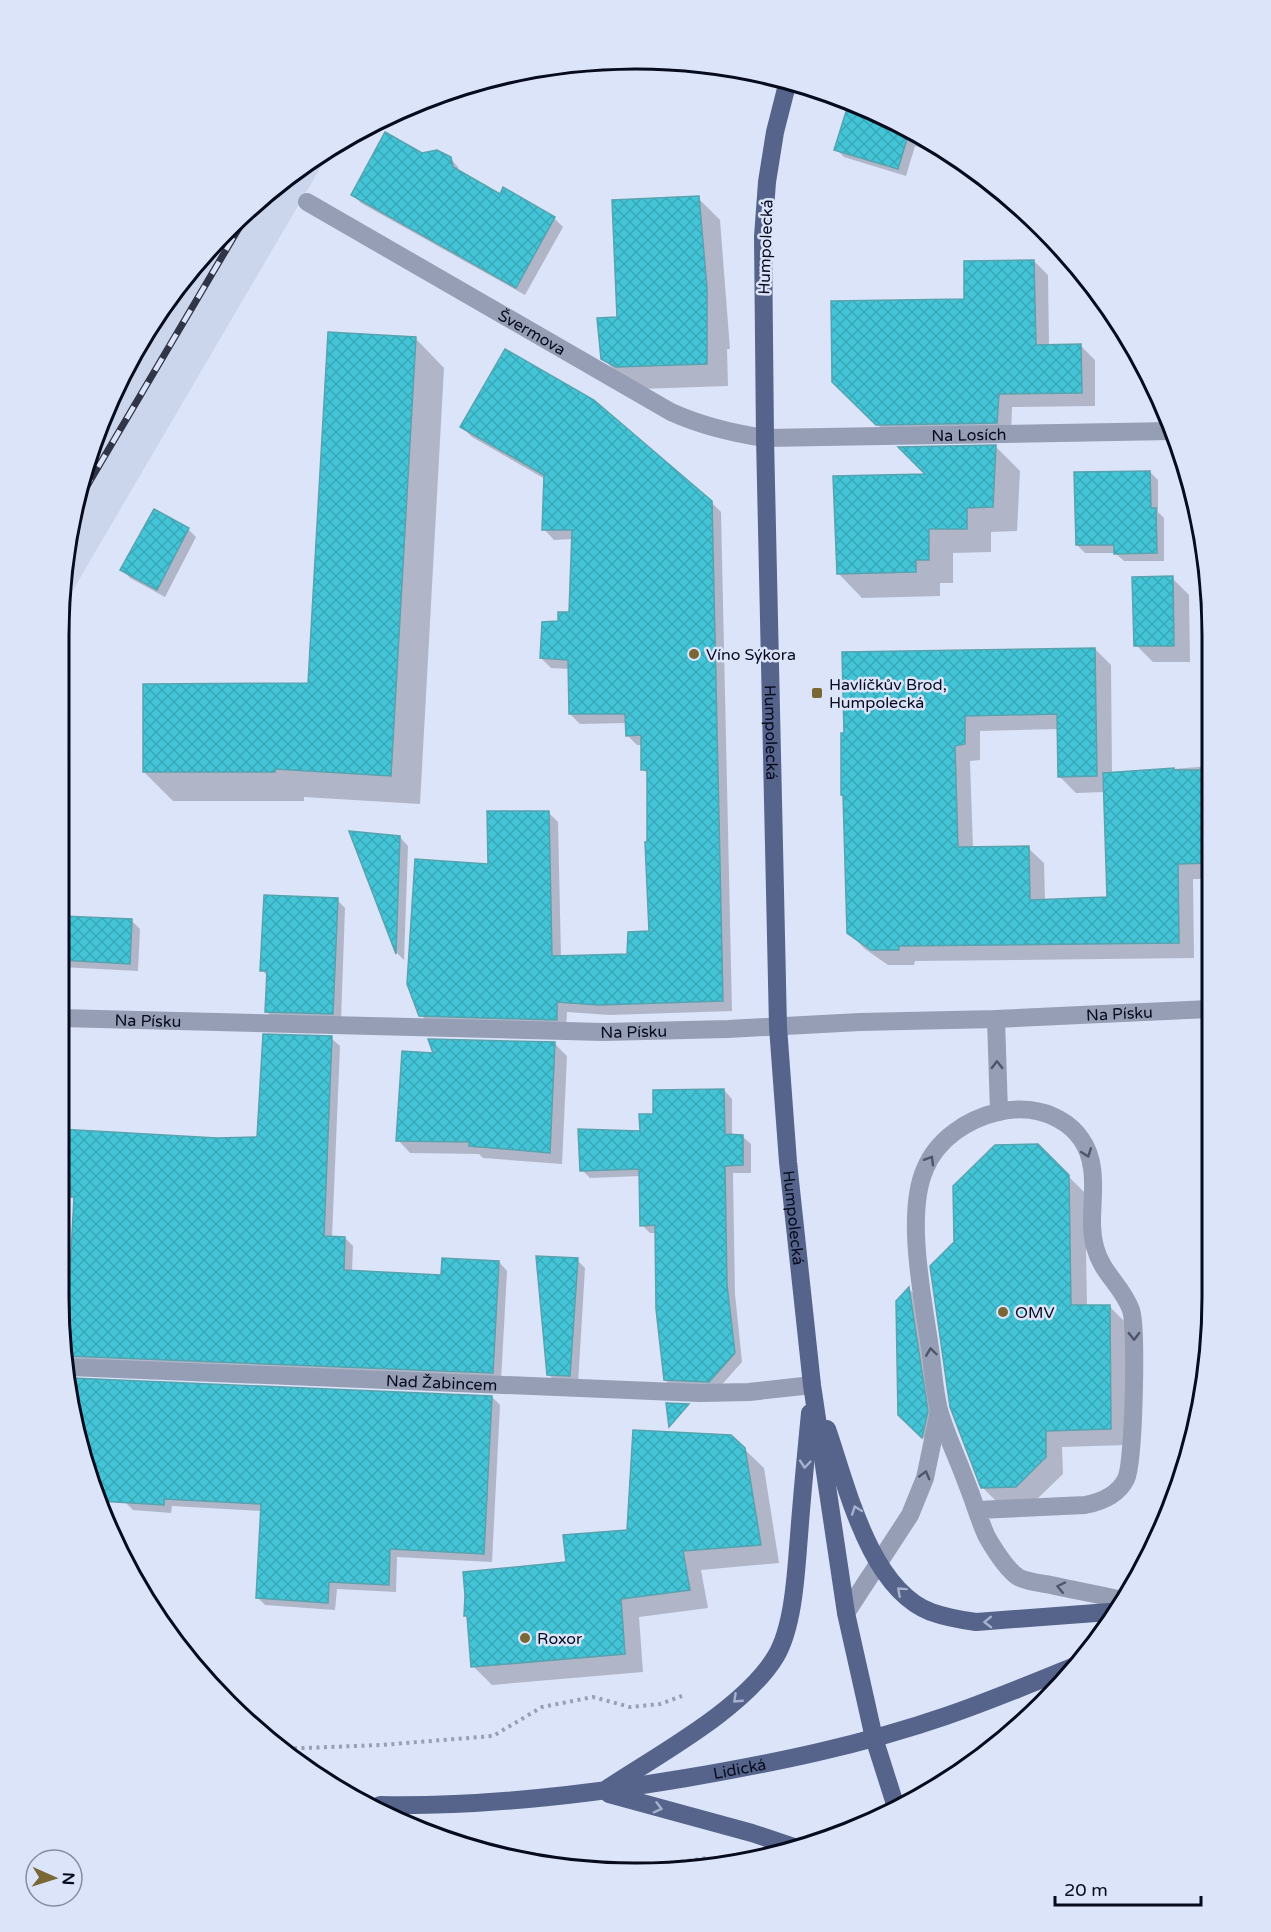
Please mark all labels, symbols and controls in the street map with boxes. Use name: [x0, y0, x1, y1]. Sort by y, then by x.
street label: Humpolecká: [754, 199, 778, 295]
street label: Švermova: [494, 305, 569, 360]
street label: Na Losích: [931, 425, 1007, 446]
place label: Víno Sýkora: [706, 645, 796, 665]
marker: Víno Sýkora: [687, 647, 701, 661]
place label: Havlíčkův Brod, Humpolecká: [829, 675, 947, 713]
street label: Humpolecká: [759, 685, 782, 780]
marker: Havlíčkův Brod, Humpolecká: [810, 686, 824, 700]
street label: Na Písku: [1086, 1003, 1153, 1026]
street label: Na Písku: [114, 1010, 182, 1032]
street label: Na Písku: [600, 1021, 667, 1043]
one-way arrow: [991, 1061, 1004, 1070]
one-way arrow: [1080, 1148, 1093, 1158]
one-way arrow: [922, 1156, 934, 1166]
street label: Humpolecká: [778, 1169, 808, 1266]
place label: OMV: [1015, 1303, 1055, 1323]
marker: OMV: [996, 1305, 1010, 1319]
one-way arrow: [1127, 1332, 1140, 1341]
one-way arrow: [925, 1347, 937, 1356]
street label: Nad Žabincem: [386, 1371, 498, 1396]
one-way arrow: [799, 1459, 812, 1468]
one-way arrow: [918, 1470, 930, 1481]
one-way arrow: [850, 1505, 863, 1515]
one-way arrow: [1056, 1581, 1066, 1594]
one-way arrow: [897, 1587, 908, 1598]
one-way arrow: [984, 1616, 993, 1628]
place label: Roxor: [537, 1629, 583, 1649]
marker: Roxor: [518, 1631, 532, 1645]
one-way arrow: [733, 1692, 743, 1703]
street label: Lidická: [712, 1755, 768, 1784]
one-way arrow: [653, 1800, 663, 1813]
north arrow: [24, 1848, 84, 1908]
scale bar: [1055, 1869, 1200, 1907]
text: N: [58, 1872, 78, 1886]
text: 20 m: [1064, 1879, 1108, 1901]

